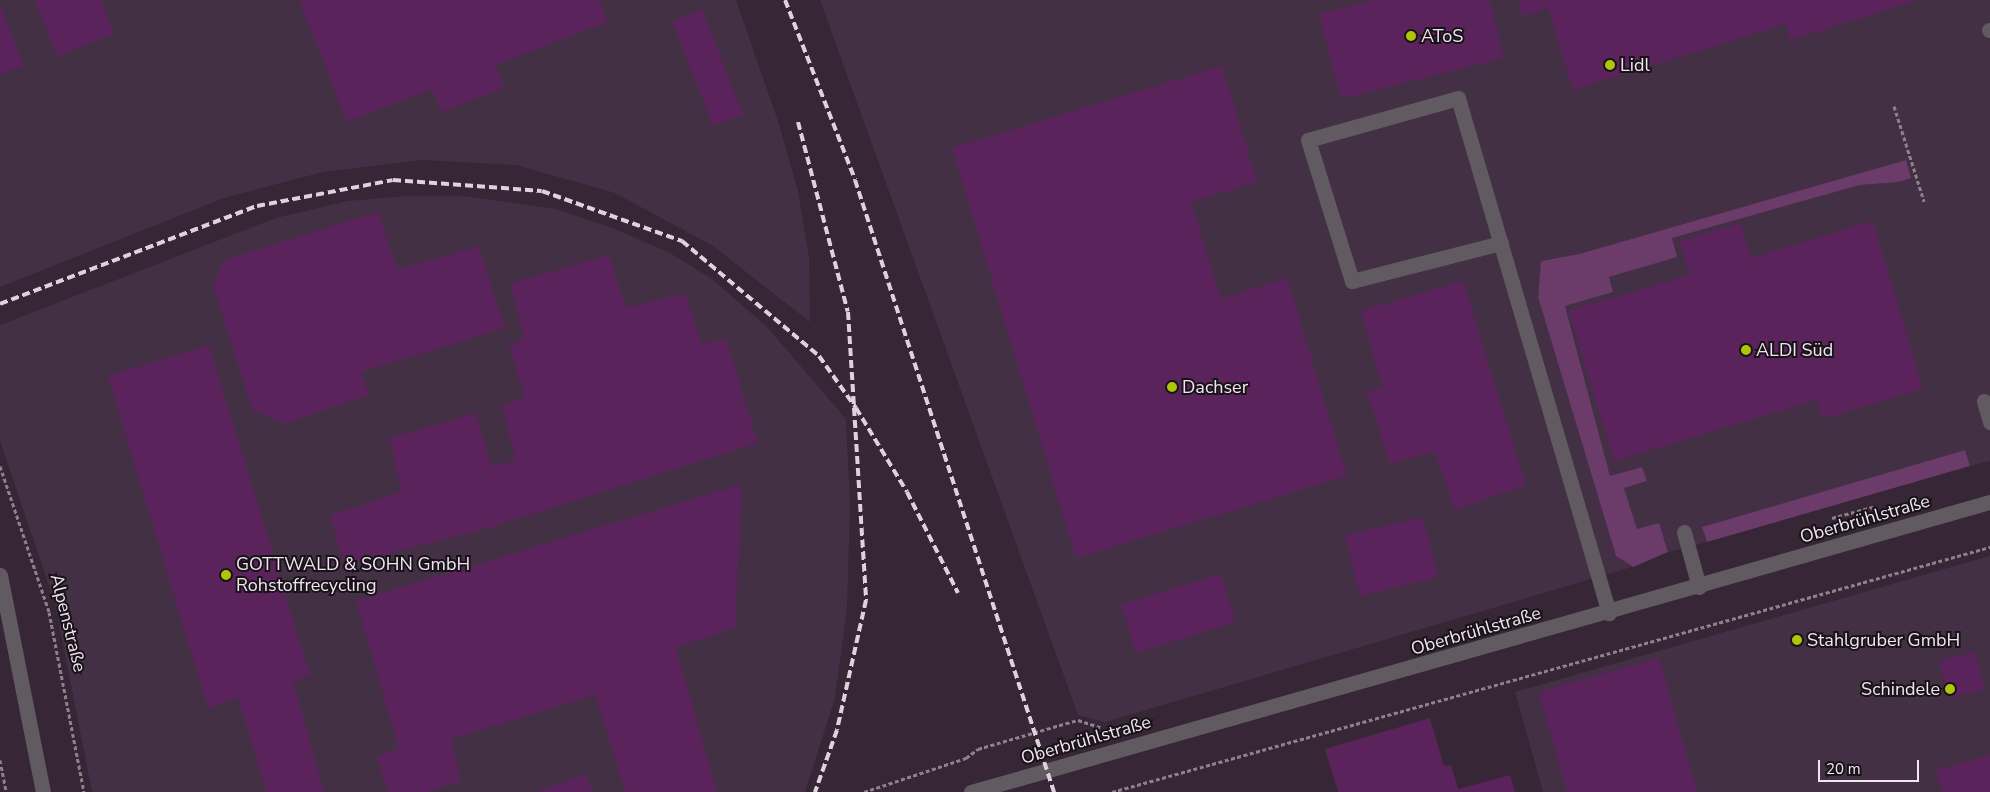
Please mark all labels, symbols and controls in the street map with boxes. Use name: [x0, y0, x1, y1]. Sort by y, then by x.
place label: AToS: [1421, 25, 1463, 47]
marker: AToS: [1405, 30, 1417, 42]
place label: Lidl: [1620, 54, 1650, 76]
marker: Lidl: [1604, 59, 1616, 71]
place label: ALDI Süd: [1756, 339, 1833, 361]
marker: ALDI Süd: [1740, 344, 1752, 356]
place label: Dachser: [1182, 376, 1248, 398]
marker: Dachser: [1166, 381, 1178, 393]
street label: Oberbrühlstraße: [1798, 490, 1932, 548]
place label: GOTTWALD & SOHN GmbH Rohstoffrecycling: [236, 554, 470, 596]
marker: GOTTWALD & SOHN GmbH Rohstoffrecycling: [220, 569, 232, 581]
street label: Alpenstraße: [45, 572, 91, 674]
street label: Oberbrühlstraße: [1409, 602, 1543, 660]
place label: Stahlgruber GmbH: [1807, 629, 1960, 651]
marker: Stahlgruber GmbH: [1791, 634, 1803, 646]
place label: Schindele: [1861, 678, 1940, 700]
marker: Schindele: [1944, 683, 1956, 695]
street label: Oberbrühlstraße: [1019, 711, 1153, 769]
scale bar: [1820, 750, 1921, 782]
text: 20 m: [1826, 759, 1861, 779]

